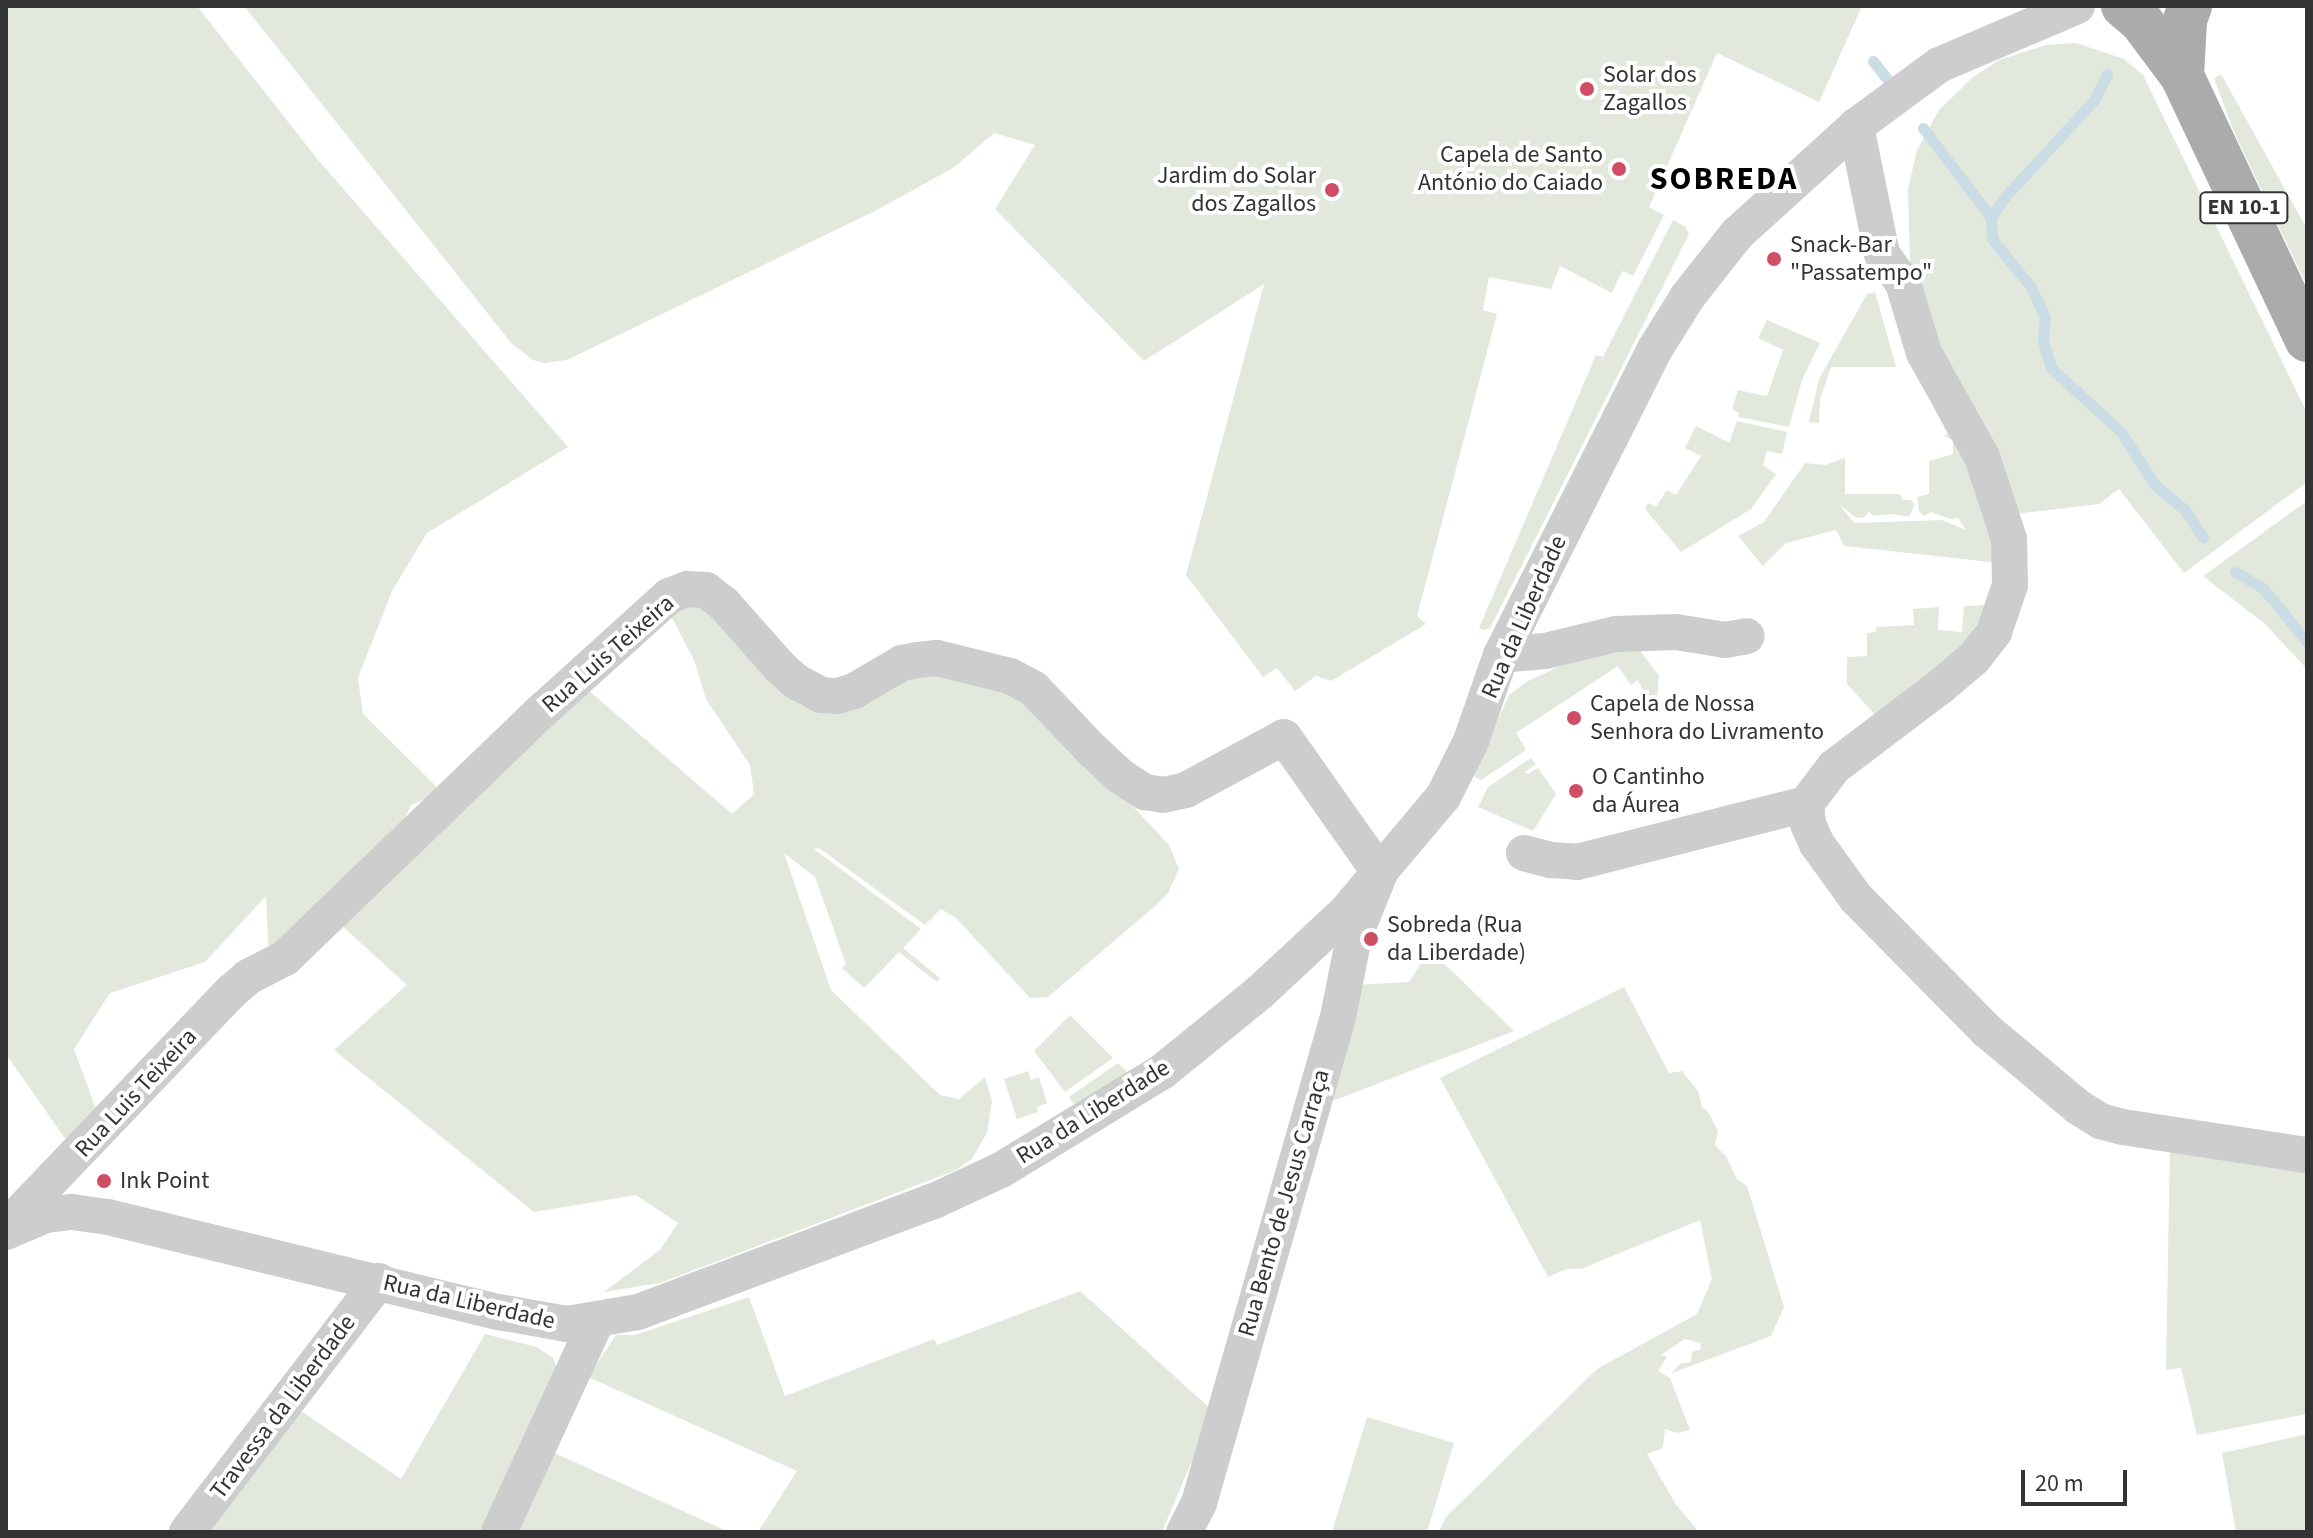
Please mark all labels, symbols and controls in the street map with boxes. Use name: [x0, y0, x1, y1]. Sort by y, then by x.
place label: Solar dos Zagallos: [1603, 61, 1696, 117]
marker: Solar dos Zagallos: [1578, 80, 1596, 98]
place label: Capela de Santo António do Caiado: [1418, 141, 1603, 197]
marker: Capela de Santo António do Caiado: [1610, 160, 1628, 178]
district label: SOBREDA: [1650, 160, 1798, 198]
place label: Jardim do Solar dos Zagallos: [1157, 162, 1316, 218]
marker: Jardim do Solar dos Zagallos: [1323, 181, 1341, 199]
road number: EN 10-1: [2198, 190, 2290, 226]
place label: Snack-Bar "Passatempo": [1790, 231, 1932, 287]
marker: Snack-Bar "Passatempo": [1765, 250, 1783, 268]
street label: Rua da Liberdade: [1475, 531, 1573, 703]
street label: Rua Luis Teixeira: [536, 589, 680, 719]
place label: Capela de Nossa Senhora do Livramento: [1590, 690, 1824, 746]
marker: Capela de Nossa Senhora do Livramento: [1565, 709, 1583, 727]
place label: O Cantinho da Áurea: [1592, 763, 1705, 819]
marker: O Cantinho da Áurea: [1567, 782, 1585, 800]
place label: Sobreda (Rua da Liberdade): [1387, 911, 1526, 967]
marker: Sobreda (Rua da Liberdade): [1362, 930, 1380, 948]
street label: Rua Luis Teixeira: [69, 1023, 203, 1163]
street label: Rua da Liberdade: [1011, 1053, 1175, 1171]
street label: Rua Bento de Jesus Carraça: [1232, 1066, 1336, 1340]
place label: Ink Point: [120, 1167, 209, 1195]
marker: Ink Point: [95, 1172, 113, 1190]
street label: Rua da Liberdade: [380, 1268, 558, 1336]
street label: Travessa da Liberdade: [204, 1309, 362, 1505]
scale bar: [2025, 1454, 2131, 1504]
text: 20 m: [2035, 1466, 2084, 1501]

